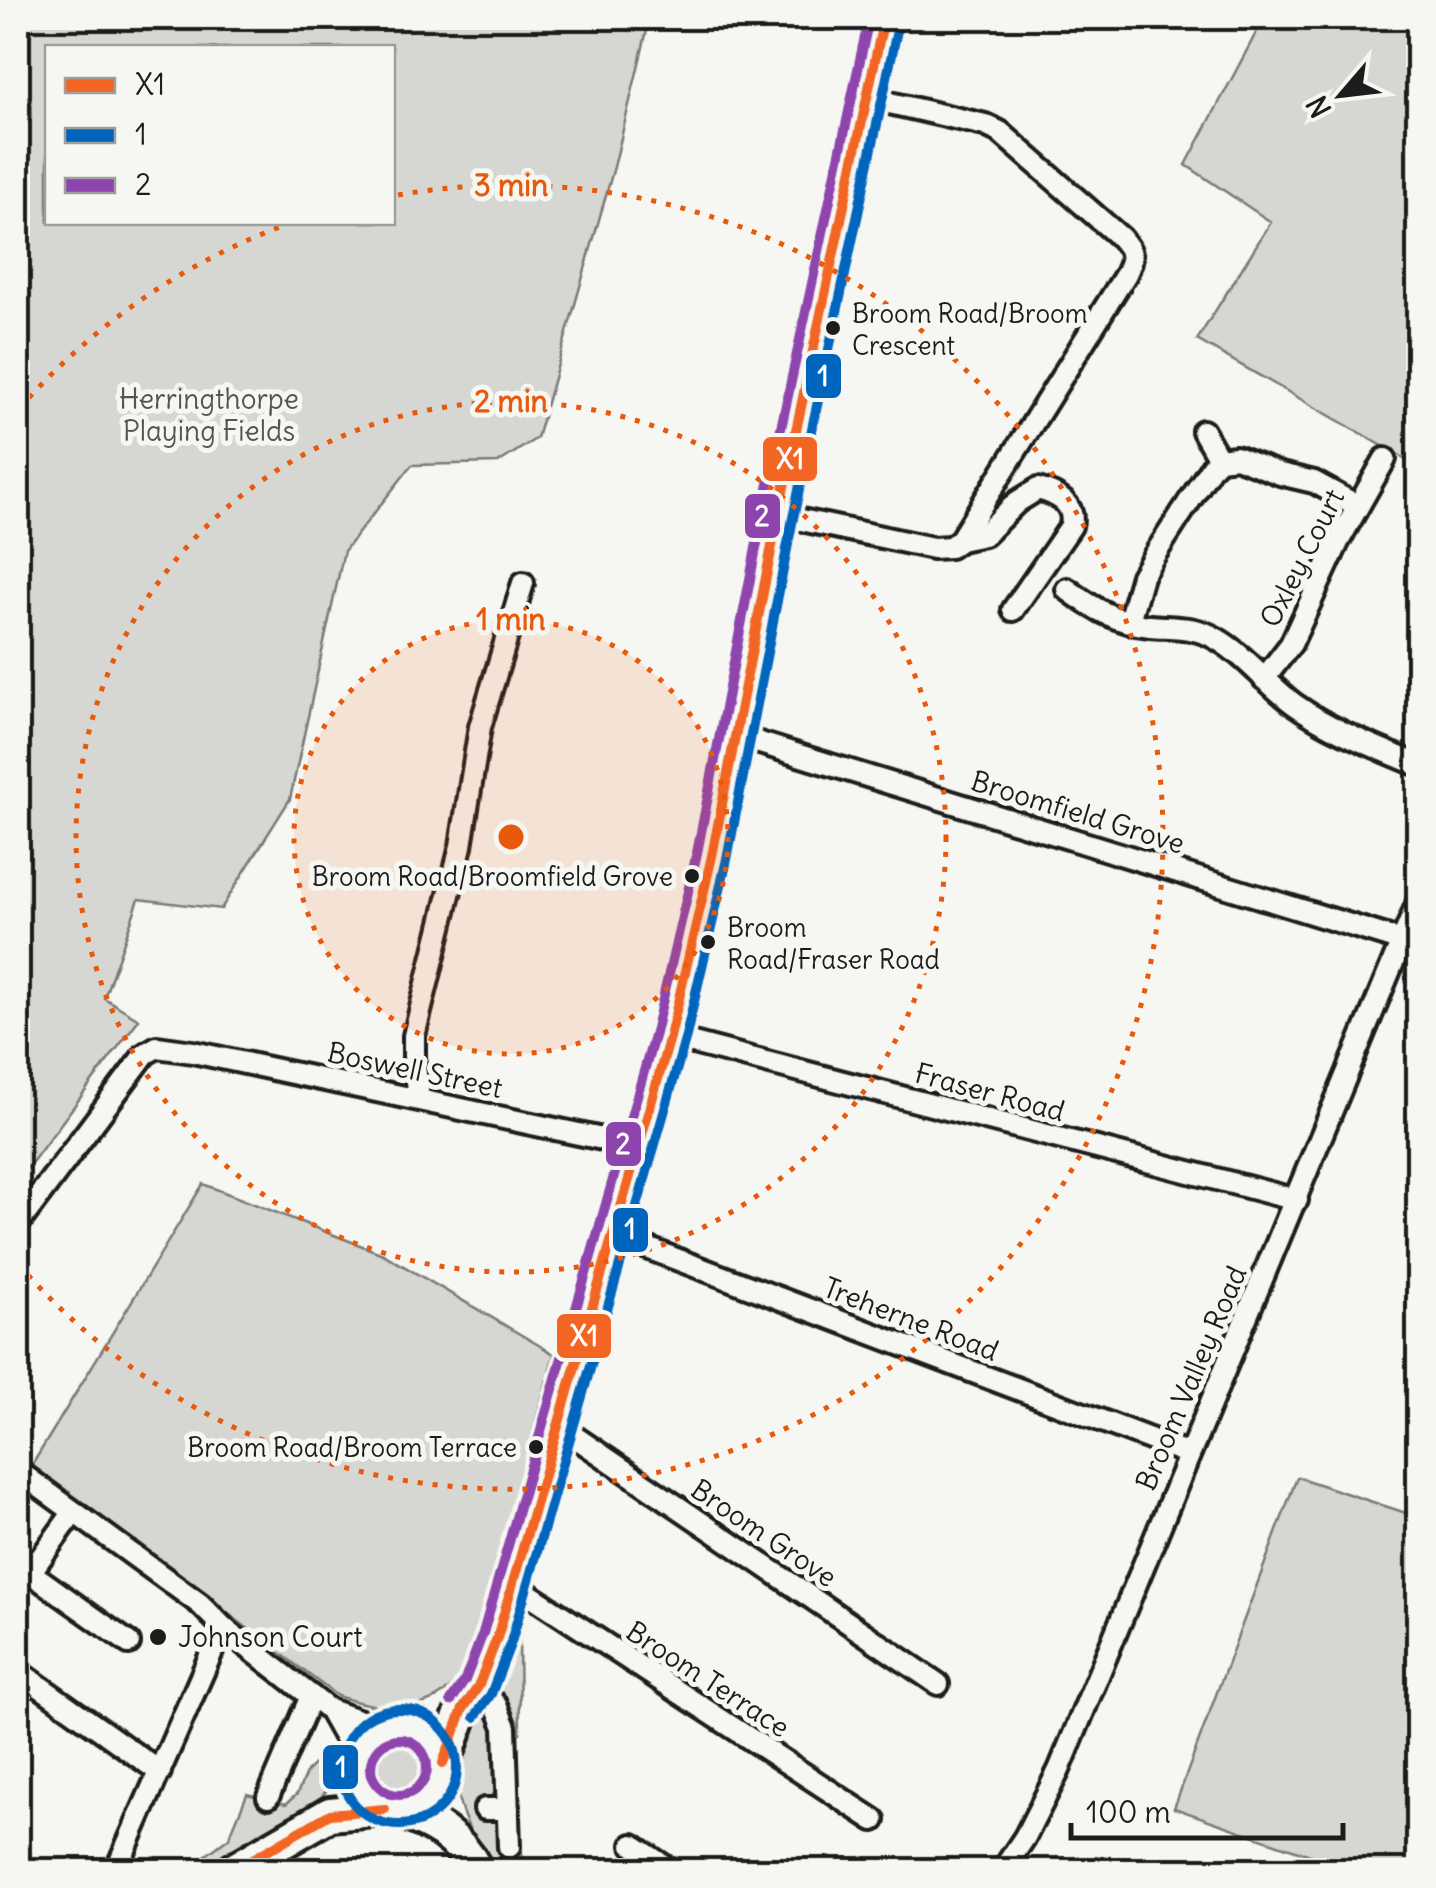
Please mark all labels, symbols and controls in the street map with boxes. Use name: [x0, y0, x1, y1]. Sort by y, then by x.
legend: [45, 45, 395, 225]
north arrow: [1291, 45, 1391, 145]
text: X1: [135, 65, 165, 103]
text: N: [1298, 90, 1339, 124]
text: 1: [135, 115, 147, 153]
text: 2: [135, 165, 151, 203]
text: 3 min: [474, 166, 548, 204]
place label: Broom Road/Broom Crescent: [852, 297, 1087, 362]
marker: Broom Road/Broom Crescent: [823, 318, 843, 338]
line badge: 1: [804, 352, 843, 400]
text: 1: [817, 358, 829, 394]
park label: Herringthorpe Playing Fields: [119, 381, 299, 449]
text: 2 min: [474, 382, 548, 420]
line badge: X1: [761, 435, 819, 483]
text: X1: [776, 441, 804, 477]
street label: Oxley Court: [1252, 483, 1352, 633]
line badge: 2: [743, 492, 782, 540]
text: 2: [754, 498, 770, 534]
text: 1 min: [476, 600, 546, 638]
street label: Broomfield Grove: [967, 762, 1189, 862]
centre of rings: [493, 819, 529, 855]
place label: Broom Road/Broomfield Grove: [312, 860, 673, 893]
marker: Broom Road/Broomfield Grove: [682, 866, 702, 886]
place label: Broom Road/Fraser Road: [727, 911, 940, 976]
marker: Broom Road/Fraser Road: [698, 932, 718, 952]
street label: Boswell Street: [324, 1034, 506, 1106]
street label: Fraser Road: [911, 1055, 1069, 1129]
line badge: 2: [604, 1120, 643, 1168]
text: 2: [615, 1126, 631, 1162]
line badge: 1: [611, 1206, 650, 1254]
text: 1: [624, 1211, 636, 1247]
street label: Broom Valley Road: [1127, 1260, 1255, 1496]
street label: Treherne Road: [818, 1269, 1004, 1369]
line badge: X1: [555, 1312, 613, 1360]
text: X1: [570, 1318, 598, 1354]
place label: Broom Road/Broom Terrace: [187, 1431, 517, 1464]
marker: Broom Road/Broom Terrace: [526, 1437, 546, 1457]
street label: Broom Grove: [684, 1471, 844, 1595]
street label: Broom Terrace: [620, 1613, 796, 1745]
place label: Johnson Court: [178, 1619, 363, 1655]
marker: Johnson Court: [147, 1626, 169, 1648]
line badge: 1: [321, 1743, 360, 1791]
text: 1: [335, 1749, 347, 1785]
scale bar: [1071, 1778, 1344, 1840]
text: 100 m: [1086, 1793, 1171, 1831]

